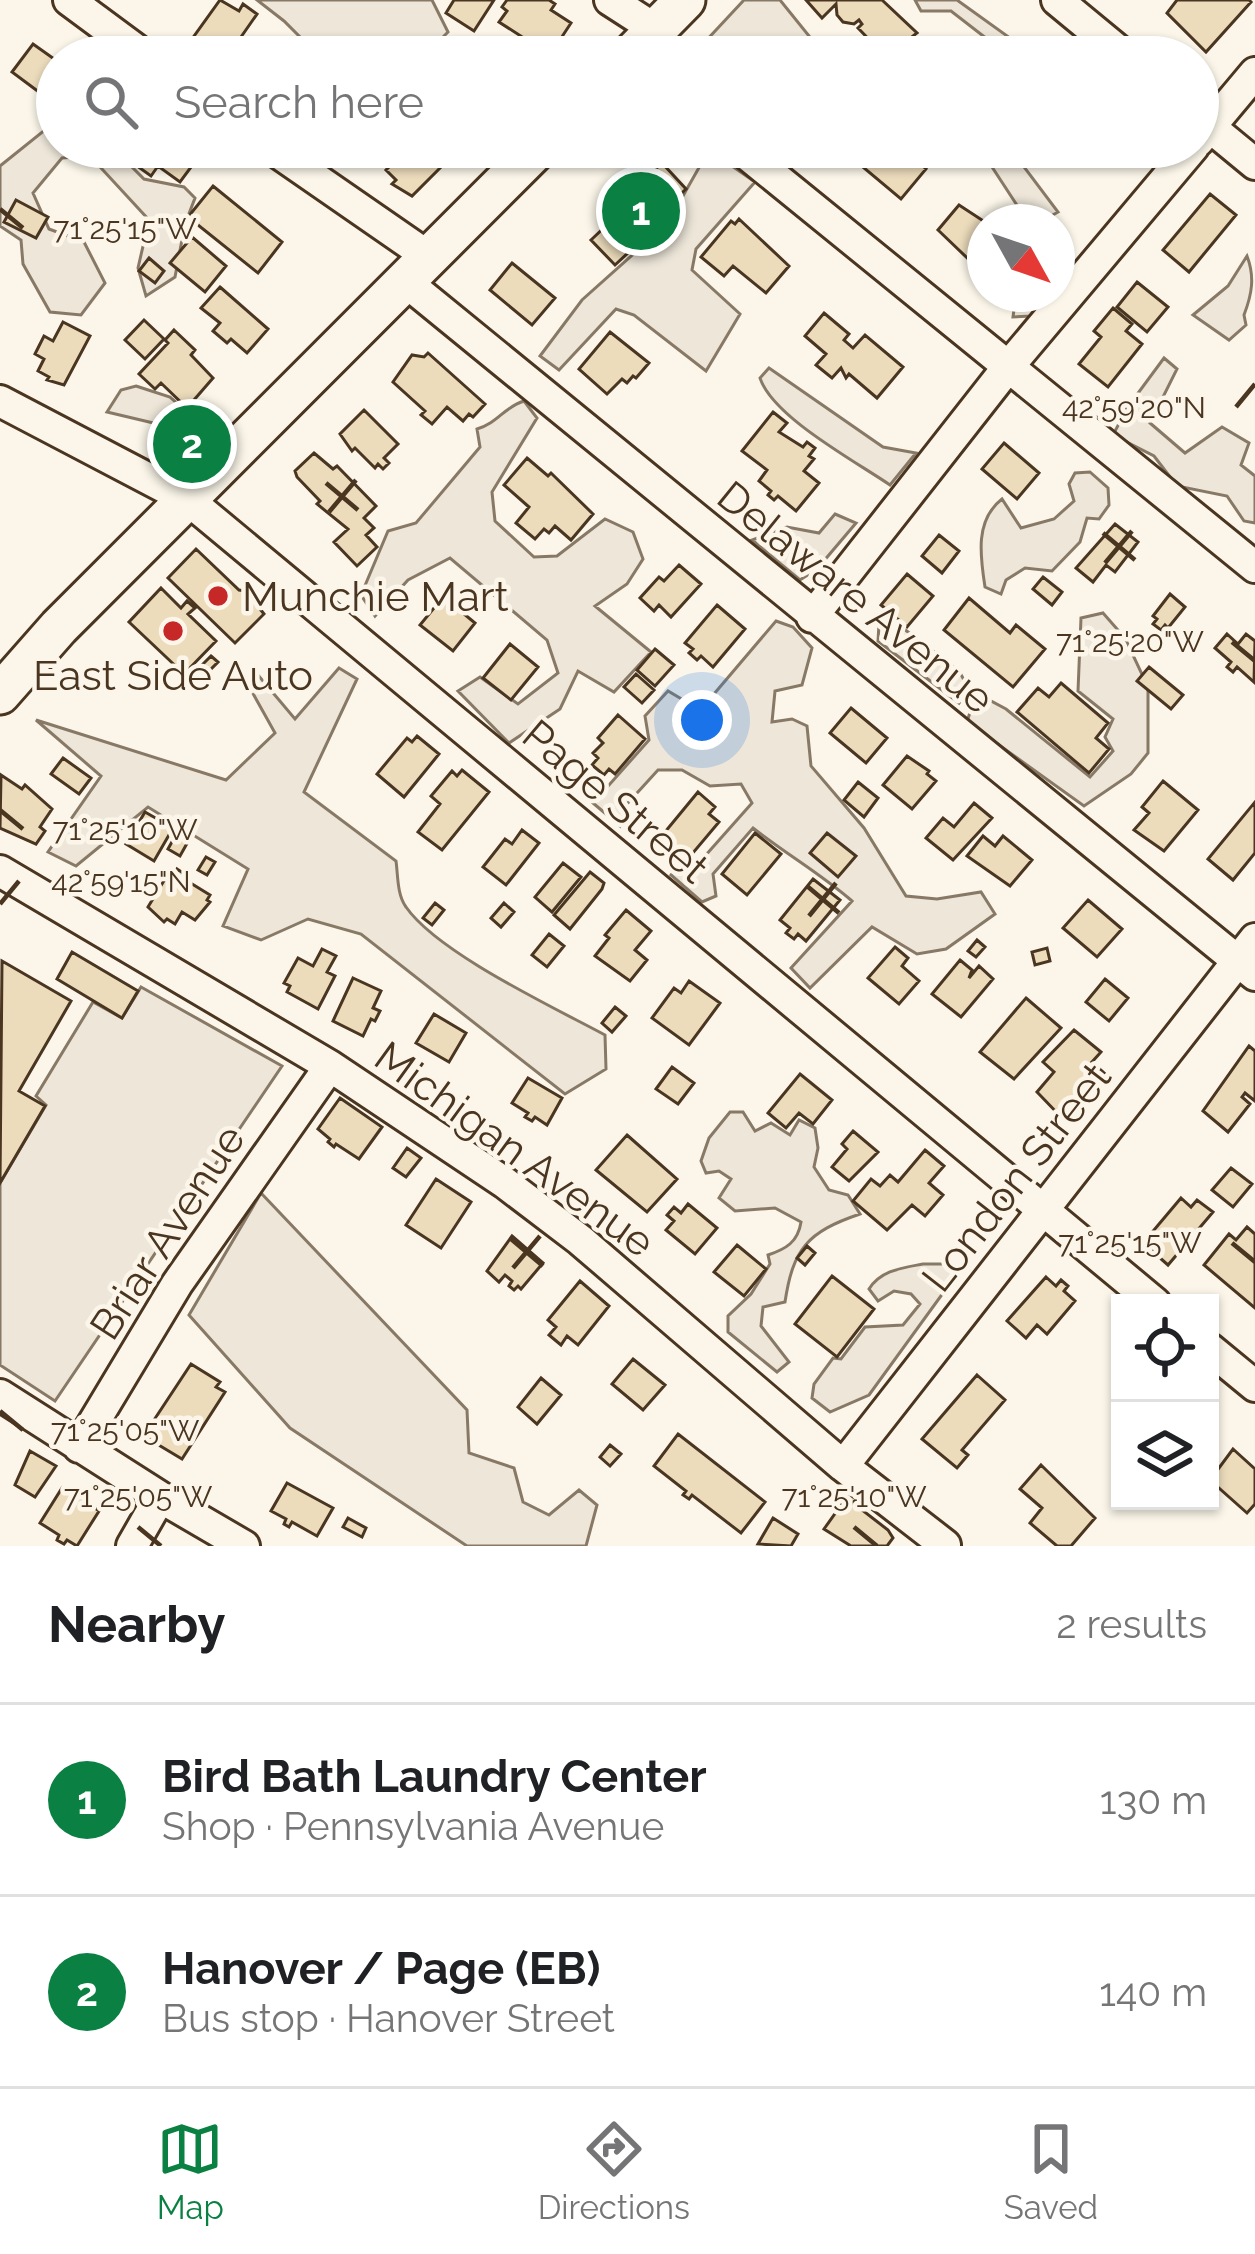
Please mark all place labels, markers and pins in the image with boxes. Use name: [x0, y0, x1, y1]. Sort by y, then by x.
pin: 1: [602, 166, 680, 256]
pin: 2: [153, 399, 231, 489]
place label: Munchie Mart: [242, 572, 509, 621]
marker: Munchie Mart: [205, 583, 231, 609]
marker: East Side Auto: [160, 618, 186, 644]
place label: East Side Auto: [33, 651, 313, 700]

